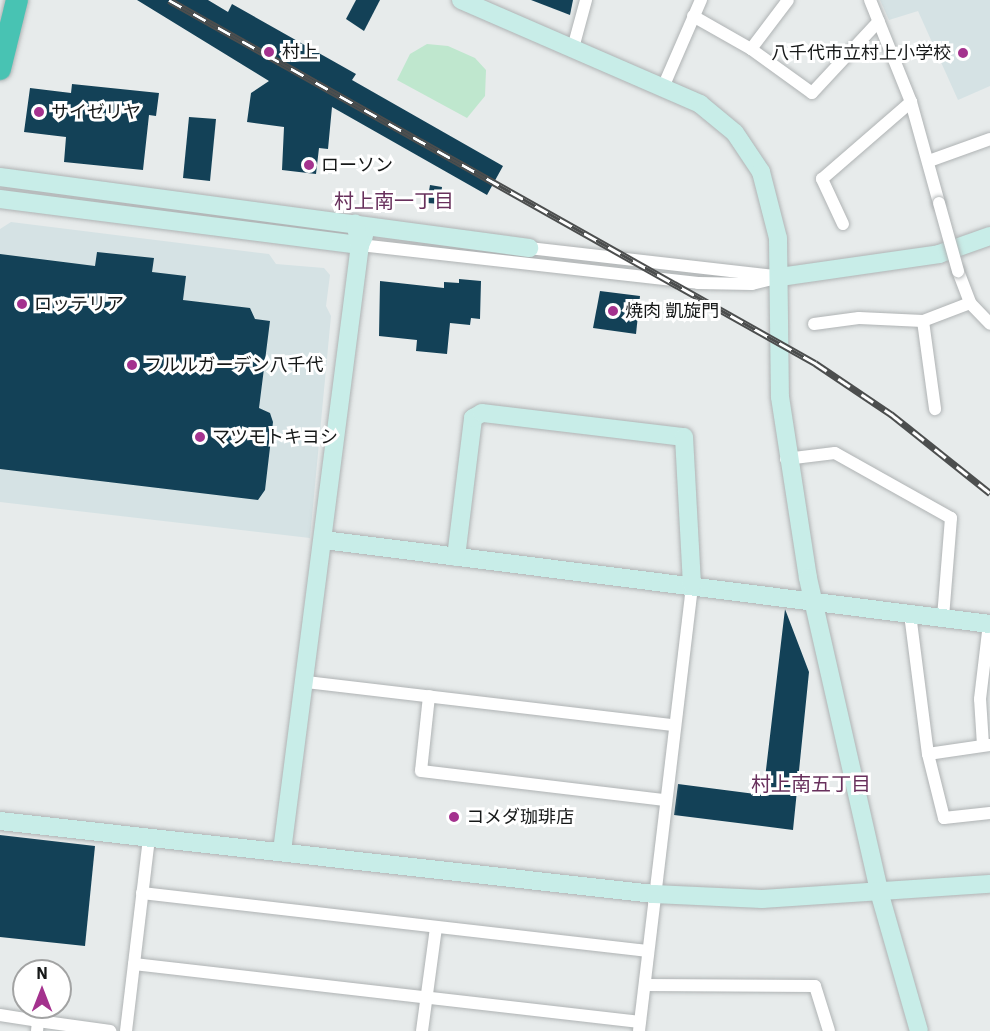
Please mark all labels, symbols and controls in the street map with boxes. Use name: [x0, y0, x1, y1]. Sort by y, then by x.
place label: 村上: [282, 41, 318, 63]
place label: 八千代市立村上小学校: [771, 42, 951, 64]
marker: 村上: [260, 43, 278, 61]
marker: 八千代市立村上小学校: [956, 46, 970, 60]
place label: サイゼリヤ: [51, 101, 141, 123]
marker: サイゼリヤ: [32, 105, 46, 119]
place label: ローソン: [321, 154, 393, 176]
marker: ローソン: [302, 158, 316, 172]
district label: 村上南一丁目: [334, 188, 454, 212]
place label: ロッテリア: [34, 293, 124, 315]
marker: ロッテリア: [15, 297, 29, 311]
place label: 焼肉 凱旋門: [625, 300, 719, 322]
marker: 焼肉 凱旋門: [606, 304, 620, 318]
place label: フルルガーデン八千代: [144, 354, 324, 376]
marker: フルルガーデン八千代: [125, 358, 139, 372]
place label: マツモトキヨシ: [212, 426, 338, 448]
marker: マツモトキヨシ: [193, 430, 207, 444]
district label: 村上南五丁目: [751, 771, 871, 795]
place label: コメダ珈琲店: [466, 806, 574, 828]
marker: コメダ珈琲店: [447, 810, 461, 824]
north arrow: [12, 959, 72, 1019]
text: N: [36, 963, 48, 983]

